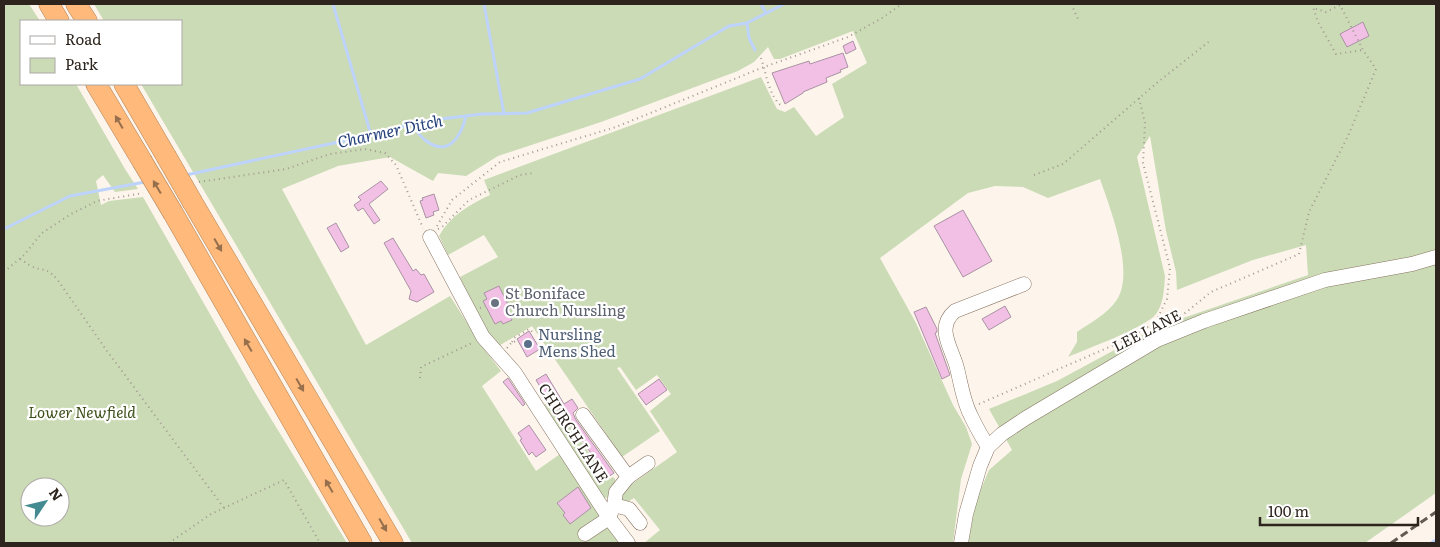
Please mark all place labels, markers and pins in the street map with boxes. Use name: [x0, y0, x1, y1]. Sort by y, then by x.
place label: St Boniface Church Nursling: [505, 281, 626, 321]
marker: St Boniface Church Nursling: [489, 297, 501, 309]
place label: Nursling Mens Shed: [538, 322, 616, 362]
marker: Nursling Mens Shed: [522, 338, 534, 350]

